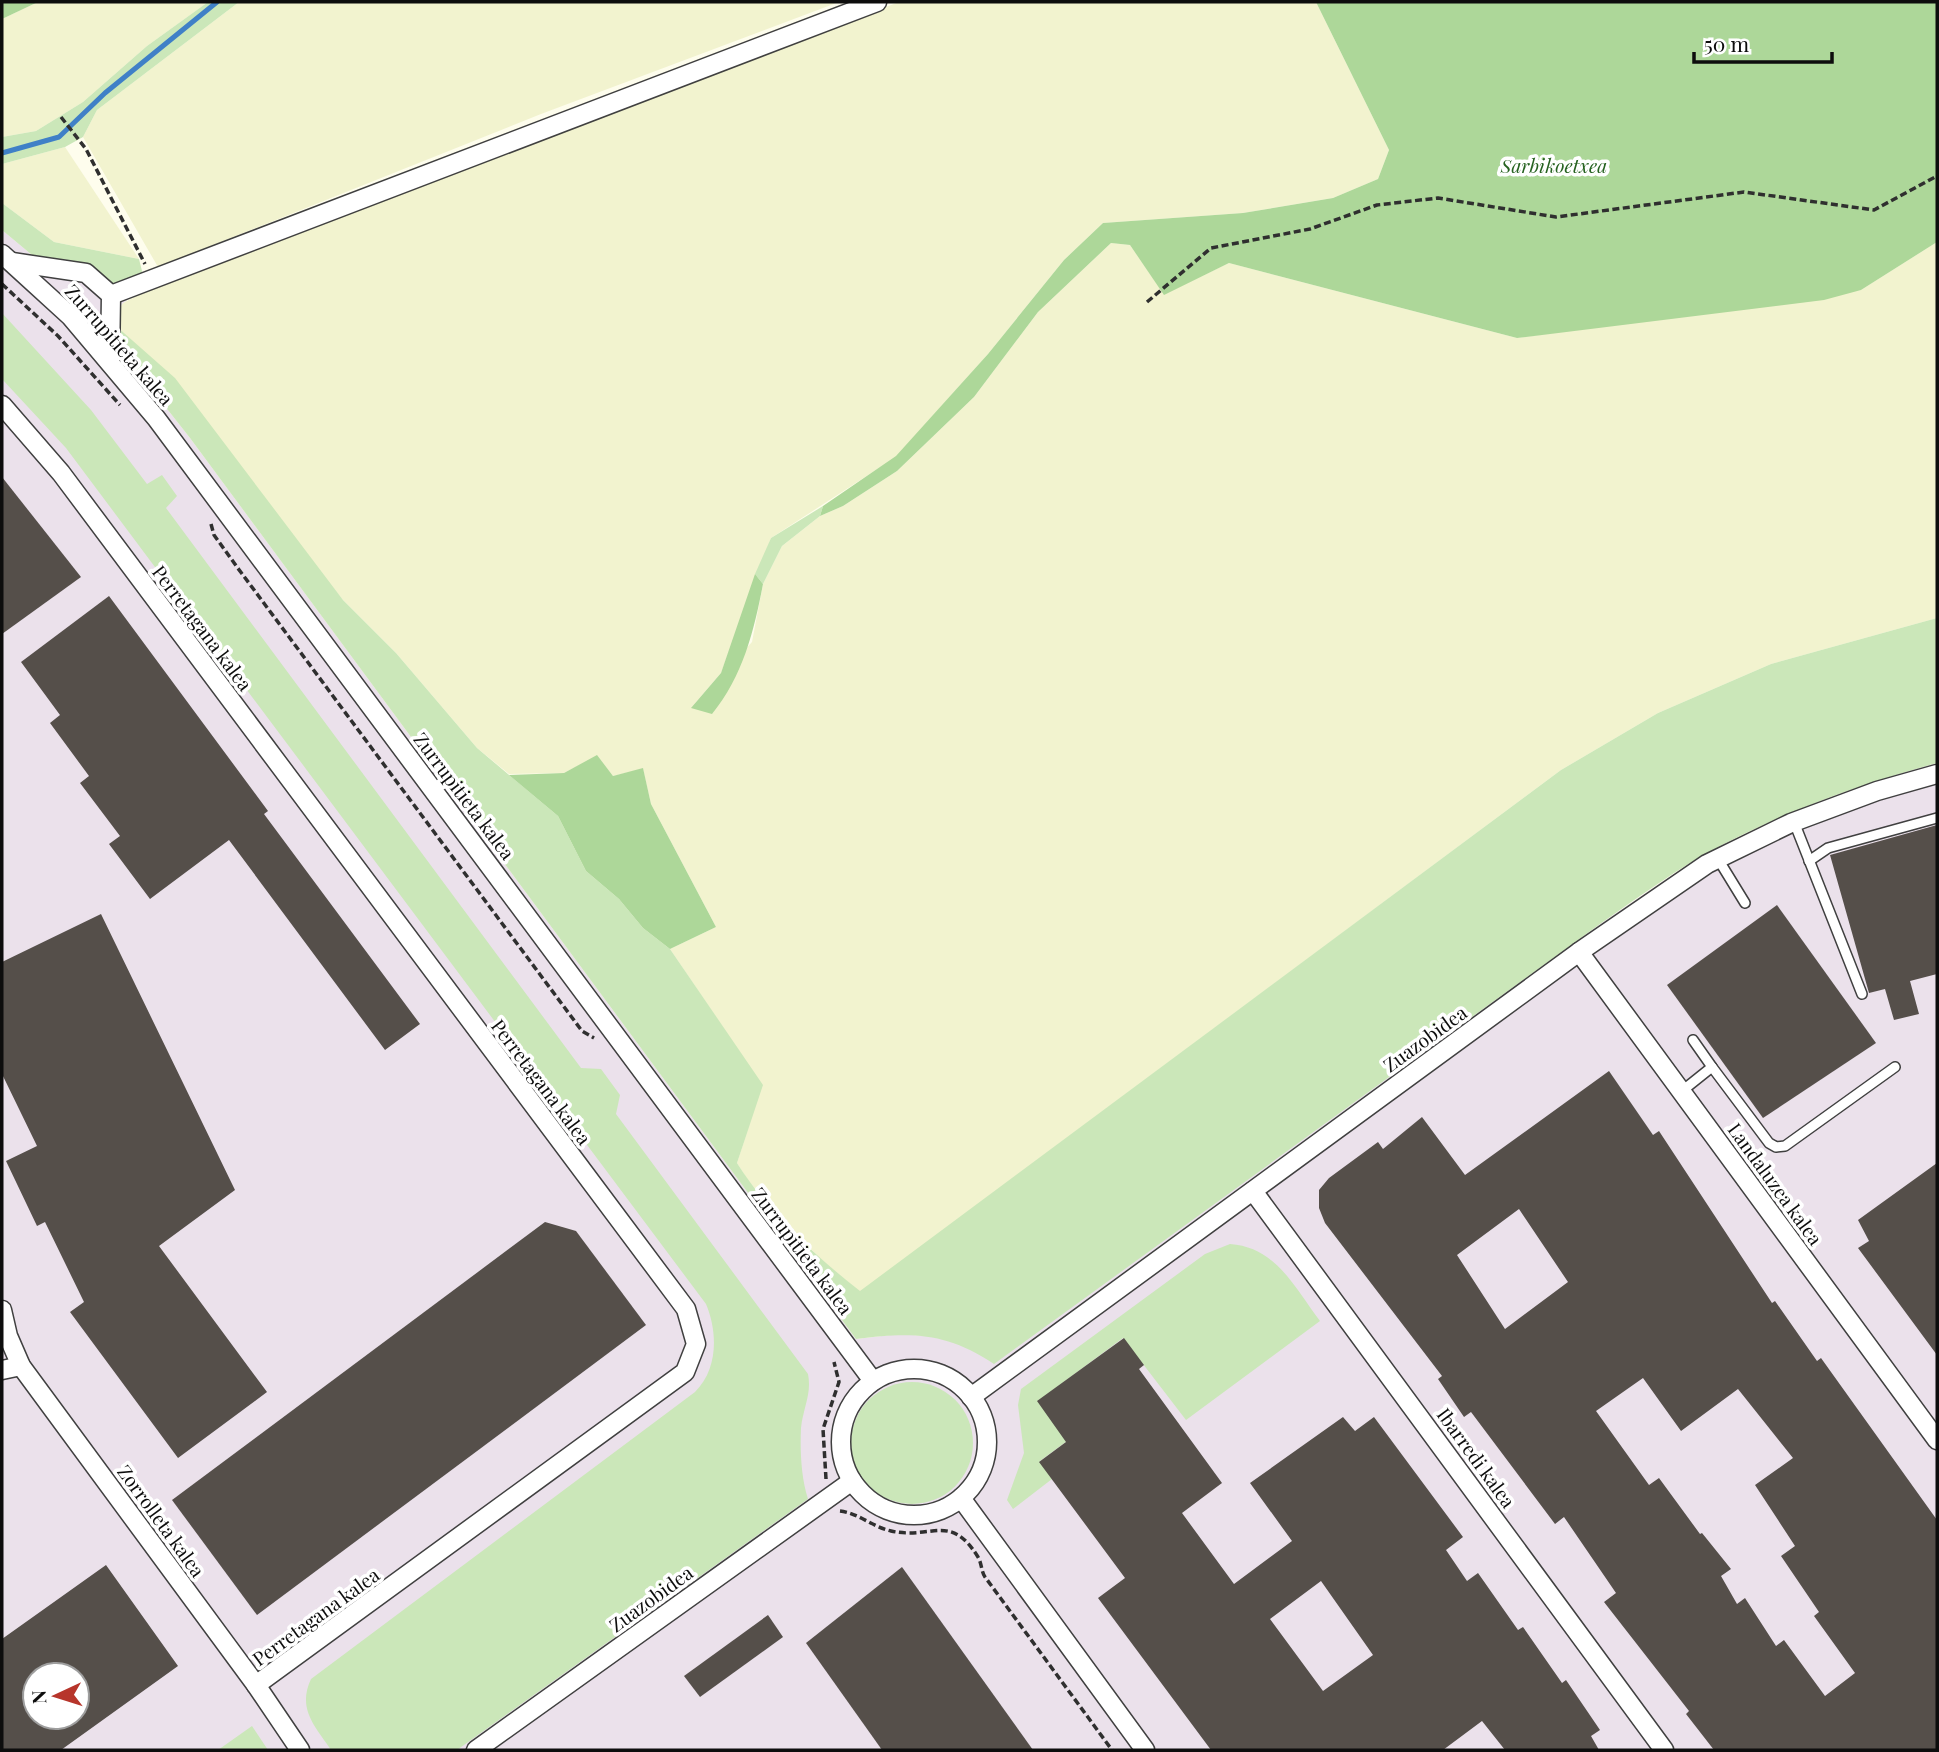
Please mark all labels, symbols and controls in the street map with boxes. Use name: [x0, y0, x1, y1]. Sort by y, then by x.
scale bar: [1694, 21, 1832, 65]
text: 50 m: [1704, 29, 1750, 57]
park label: Sarbikoetxea: [1500, 152, 1607, 178]
street label: Zurrupitieta kalea: [60, 278, 180, 411]
street label: Perretagana kalea: [147, 559, 259, 696]
street label: Zurrupitieta kalea: [408, 727, 521, 865]
street label: Zuazobidea: [1377, 999, 1472, 1077]
street label: Perretagana kalea: [486, 1013, 598, 1150]
street label: Landaluzea kalea: [1723, 1117, 1829, 1250]
street label: Zurrupitieta kalea: [746, 1182, 859, 1320]
street label: Ibarredi kalea: [1432, 1402, 1522, 1513]
street label: Zorrolleta kalea: [112, 1459, 212, 1582]
street label: Zuazobidea: [603, 1559, 698, 1637]
street label: Perretagana kalea: [247, 1561, 385, 1671]
north arrow: [21, 1661, 91, 1731]
text: N: [25, 1689, 51, 1705]

